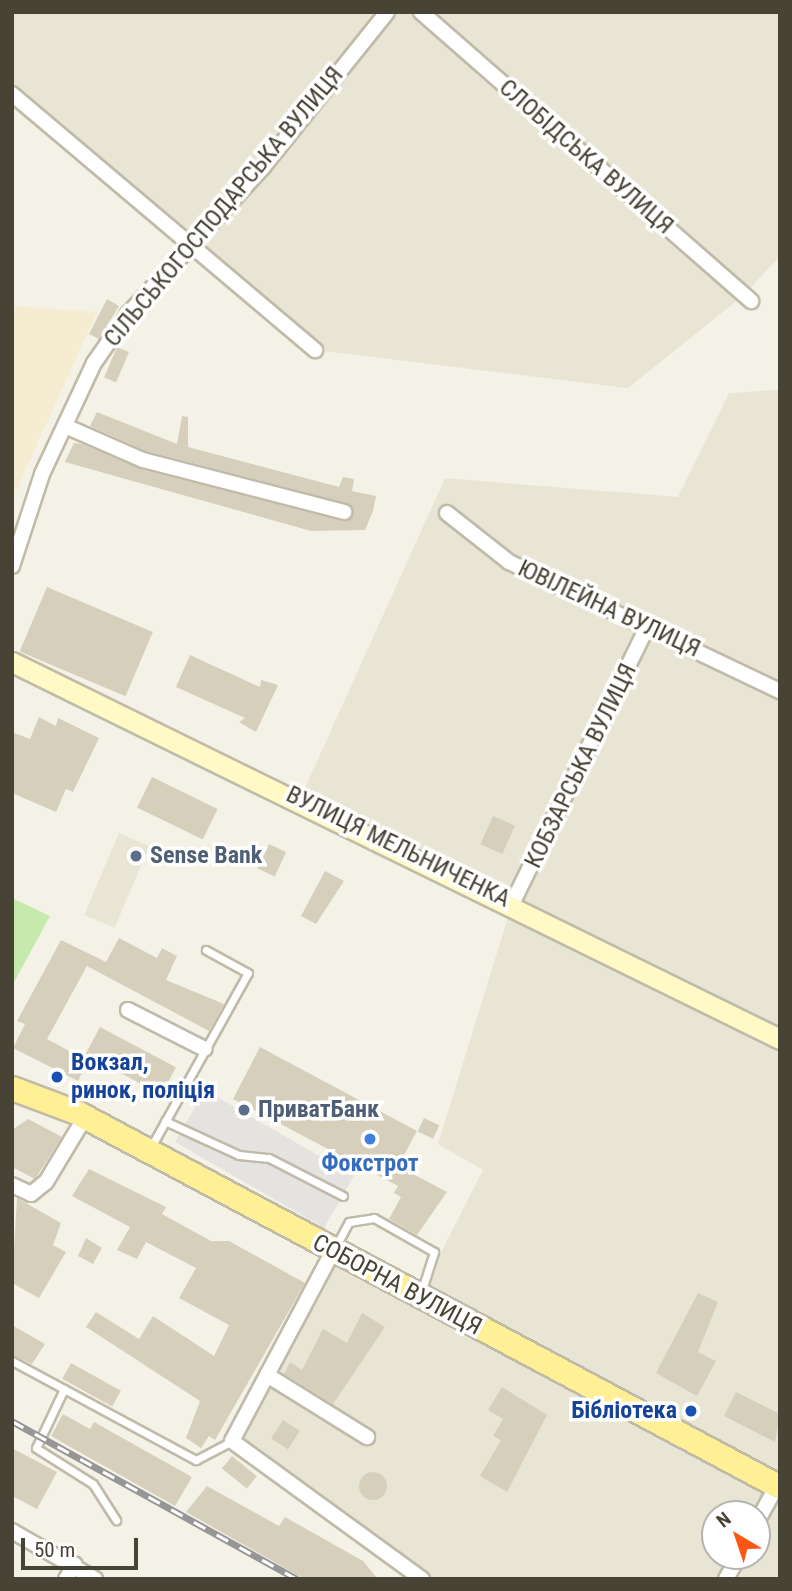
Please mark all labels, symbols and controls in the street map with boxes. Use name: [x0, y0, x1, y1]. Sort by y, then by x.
street label: СІЛЬСЬКОГОСПОДАРСЬКА ВУЛИЦЯ: [98, 61, 350, 353]
street label: СЛОБІДСЬКА ВУЛИЦЯ: [493, 74, 679, 240]
street label: ЮВІЛЕЙНА ВУЛИЦЯ: [513, 554, 705, 664]
street label: КОБЗАРСЬКА ВУЛИЦЯ: [519, 659, 643, 873]
street label: ВУЛИЦЯ МЕЛЬНИЧЕНКА: [281, 780, 515, 914]
place label: Sense Bank: [150, 842, 262, 870]
marker: Sense Bank: [128, 848, 144, 864]
place label: Вокзал, ринок, поліція: [71, 1049, 215, 1105]
marker: Вокзал, ринок, поліція: [49, 1069, 65, 1085]
place label: ПриватБанк: [258, 1096, 379, 1124]
marker: ПриватБанк: [236, 1102, 252, 1118]
marker: Фокстрот: [362, 1131, 378, 1147]
place label: Фокстрот: [321, 1150, 419, 1178]
street label: СОБОРНА ВУЛИЦЯ: [308, 1228, 486, 1342]
place label: Бібліотека: [571, 1397, 677, 1425]
marker: Бібліотека: [683, 1403, 699, 1419]
north arrow: [701, 1500, 771, 1570]
text: N: [712, 1507, 735, 1532]
scale bar: [24, 1524, 142, 1568]
text: 50 m: [34, 1538, 75, 1562]

